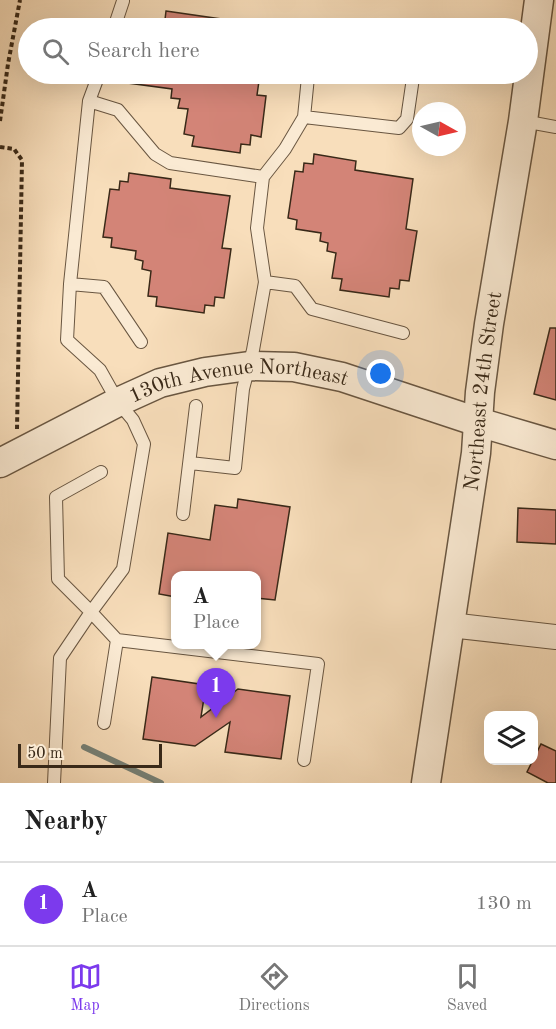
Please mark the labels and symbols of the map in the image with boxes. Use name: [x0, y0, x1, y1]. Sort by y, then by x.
north arrow: [412, 102, 466, 156]
street label: Northeast 24th Street: [461, 290, 506, 493]
street label: 130th Avenue Northeast: [126, 357, 351, 408]
your location: [366, 359, 395, 388]
pin: 1: [196, 668, 236, 718]
scale bar: [18, 741, 162, 768]

